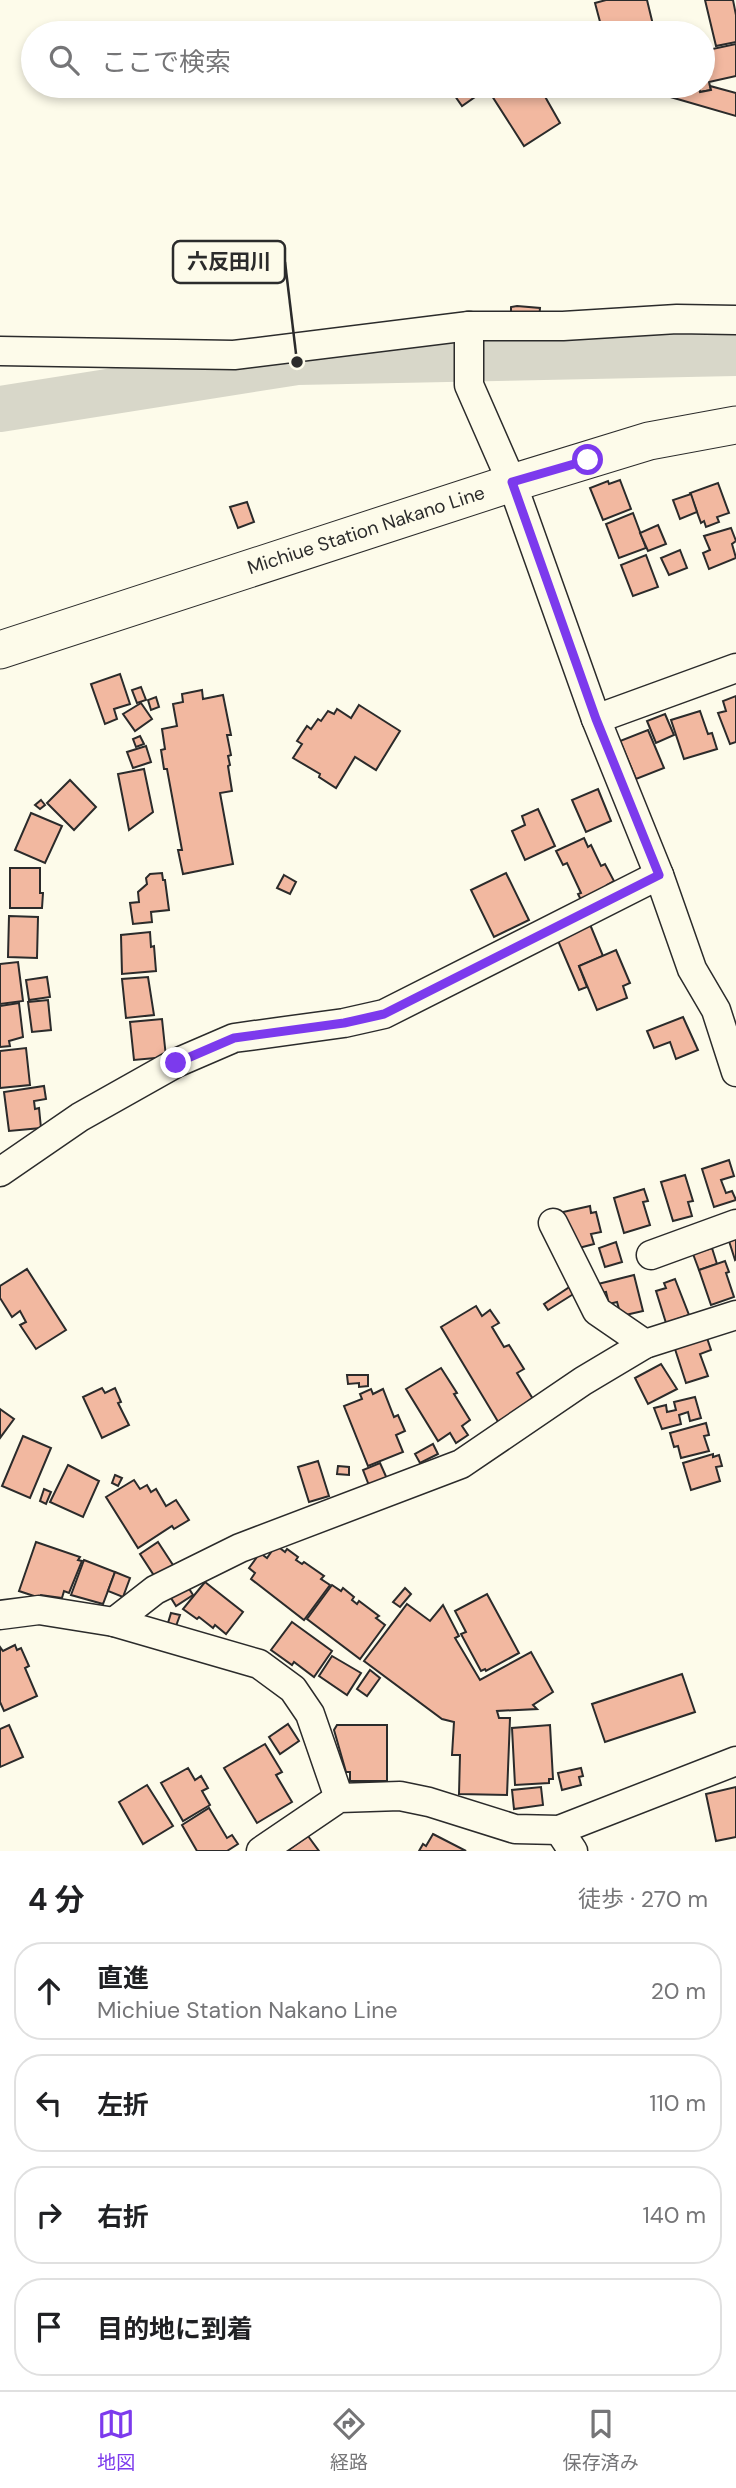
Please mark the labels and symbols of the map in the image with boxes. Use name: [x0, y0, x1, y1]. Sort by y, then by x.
callout: 六反田川: [173, 241, 285, 283]
text: 六反田川: [187, 248, 271, 276]
route start: [572, 444, 603, 475]
street label: Michiue Station Nakano Line: [244, 480, 488, 580]
route end: [160, 1047, 191, 1078]

